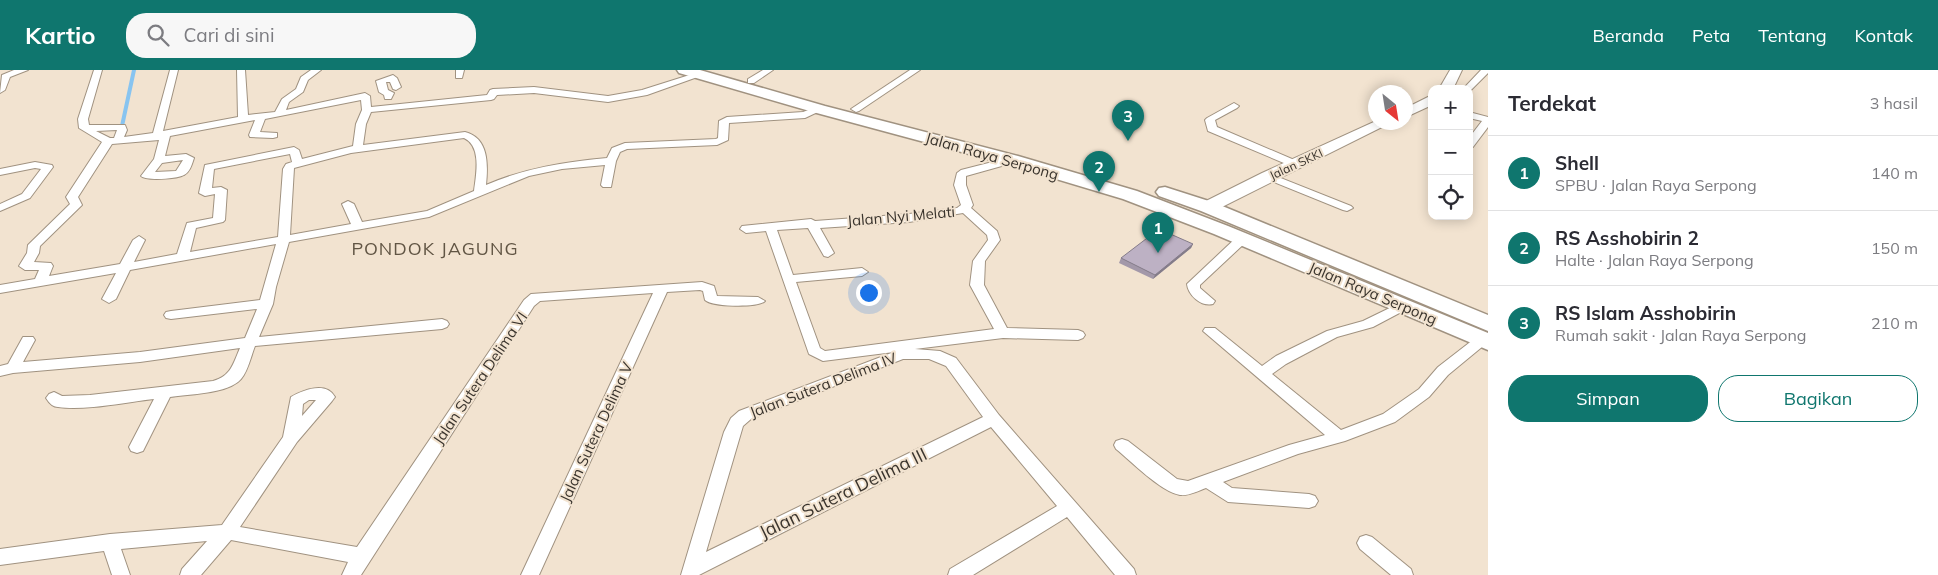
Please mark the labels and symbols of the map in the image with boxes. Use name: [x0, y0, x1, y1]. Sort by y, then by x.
north arrow: [1368, 85, 1413, 130]
pin: 3: [1112, 100, 1144, 141]
street label: Jalan Raya Serpong: [923, 128, 1061, 184]
street label: Jalan SKKI: [1267, 145, 1325, 183]
pin: 2: [1083, 151, 1115, 192]
street label: Jalan Nyi Melati: [846, 202, 956, 230]
pin: 1: [1142, 212, 1174, 253]
district label: PONDOK JAGUNG: [351, 237, 519, 260]
street label: Jalan Raya Serpong: [1306, 257, 1440, 329]
your location: [856, 280, 882, 306]
street label: Jalan Sutera Delima VI: [429, 308, 531, 448]
street label: Jalan Sutera Delima IV: [747, 348, 900, 422]
street label: Jalan Sutera Delima V: [555, 359, 637, 505]
street label: Jalan Sutera Delima III: [755, 442, 931, 544]

